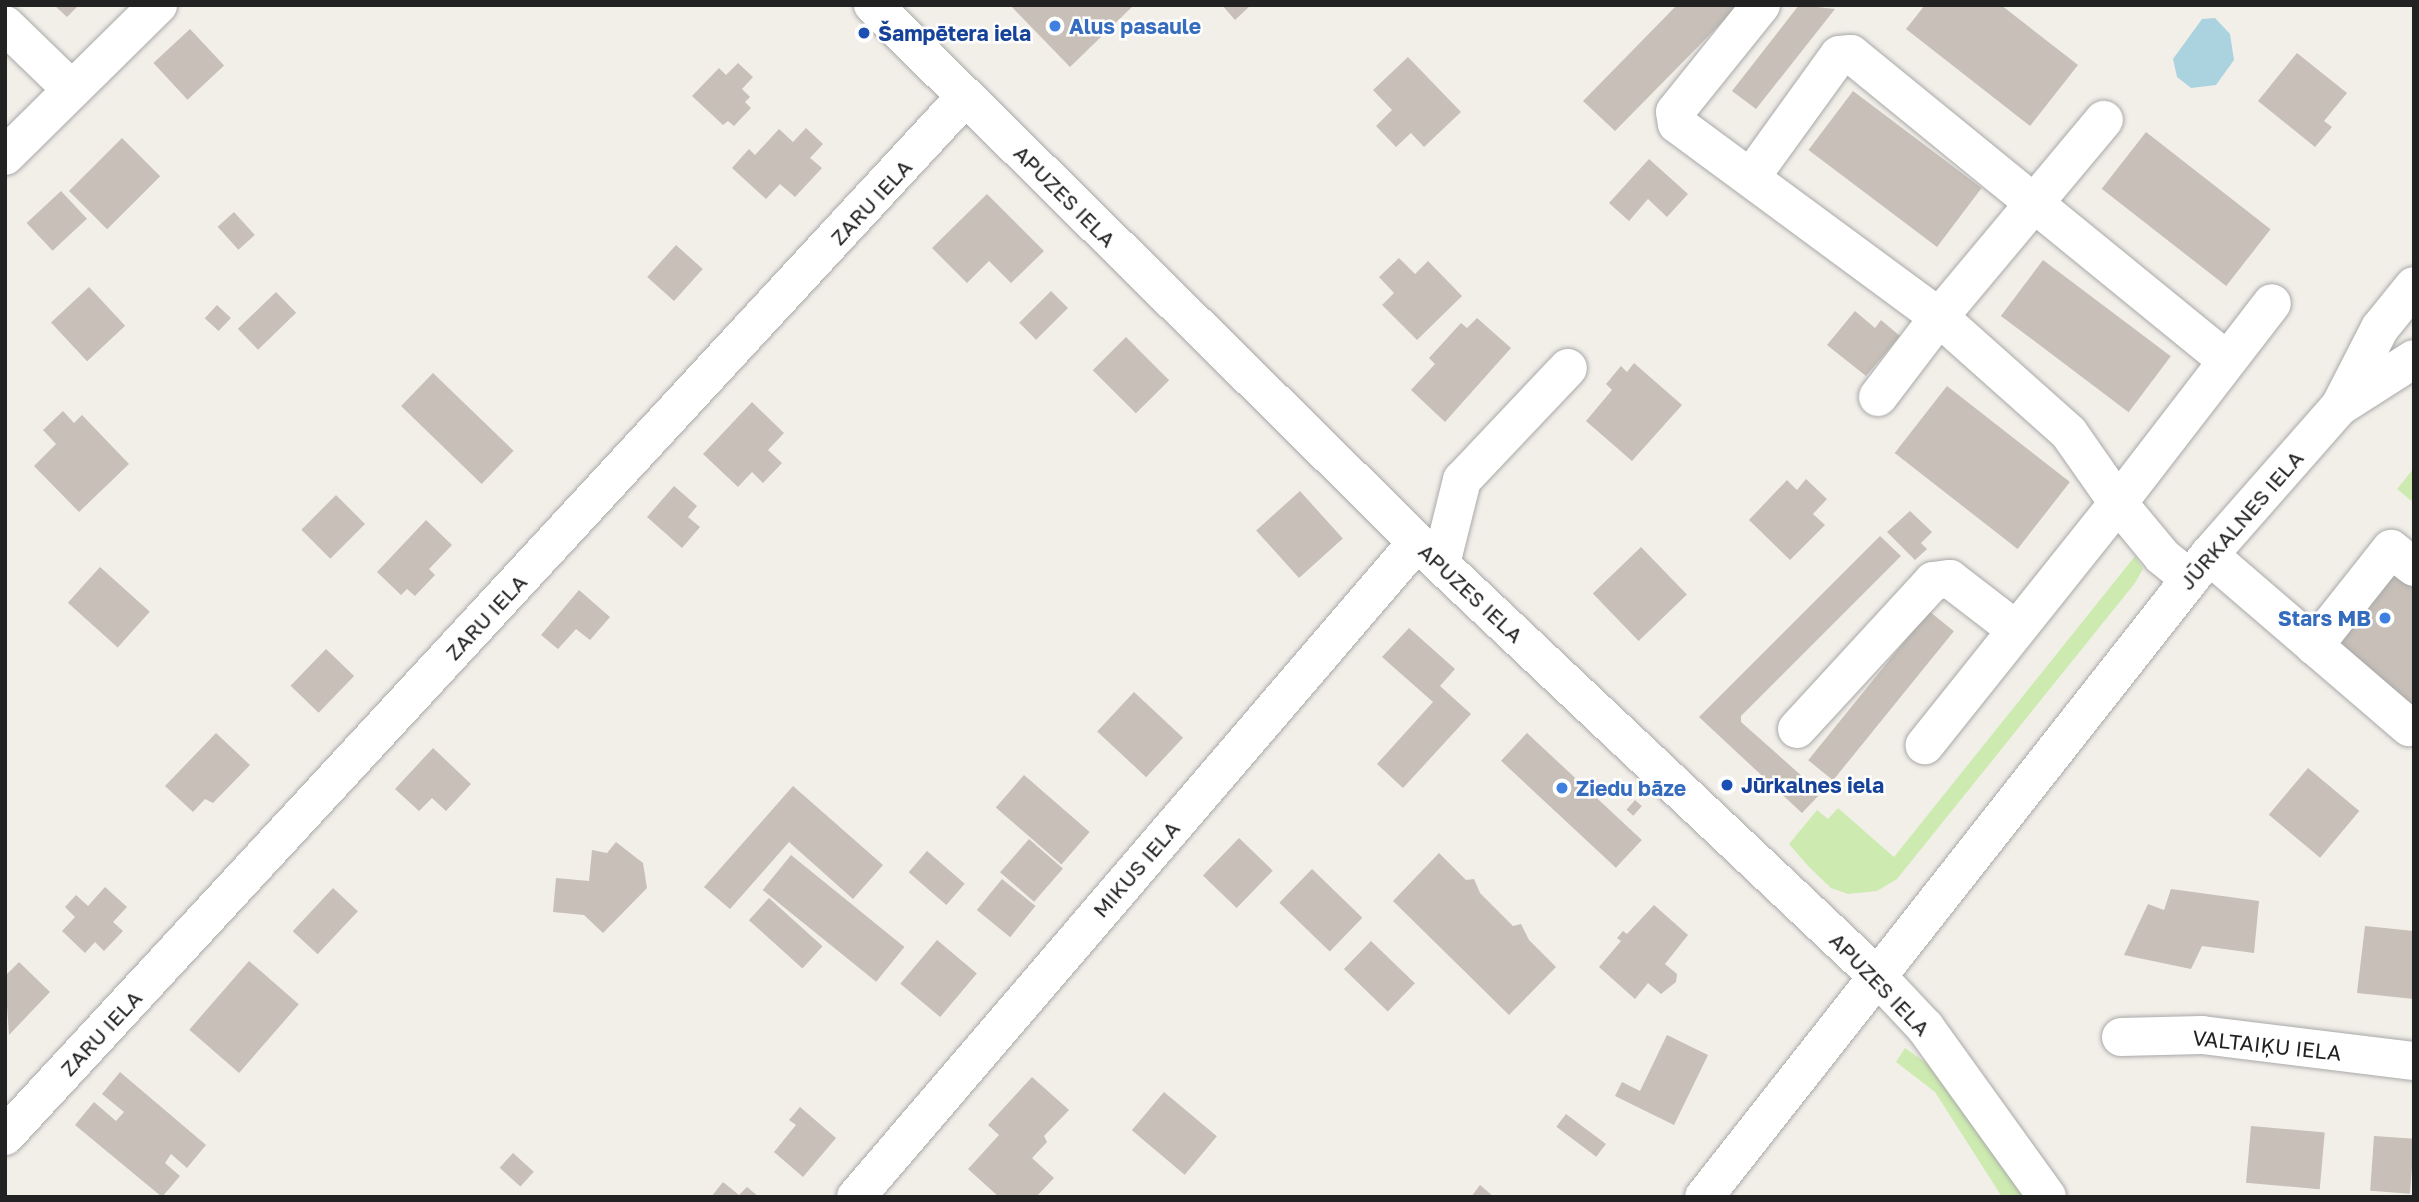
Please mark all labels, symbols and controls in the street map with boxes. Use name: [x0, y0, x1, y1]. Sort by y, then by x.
place label: Alus pasaule: [1069, 13, 1201, 39]
marker: Alus pasaule: [1047, 18, 1063, 34]
place label: Šampētera iela: [878, 20, 1031, 46]
marker: Šampētera iela: [856, 25, 872, 41]
street label: APUZES IELA: [1009, 140, 1121, 252]
street label: ZARU IELA: [825, 154, 917, 250]
street label: JŪRKALNES IELA: [2174, 445, 2308, 595]
street label: APUZES IELA: [1414, 538, 1528, 648]
street label: ZARU IELA: [440, 569, 532, 665]
place label: Stars MB: [2278, 605, 2371, 631]
marker: Stars MB: [2377, 610, 2393, 626]
place label: Jūrkalnes iela: [1741, 772, 1884, 798]
place label: Ziedu bāze: [1576, 775, 1686, 801]
marker: Jūrkalnes iela: [1719, 777, 1735, 793]
marker: Ziedu bāze: [1554, 780, 1570, 796]
street label: MIKUS IELA: [1087, 816, 1185, 922]
street label: APUZES IELA: [1825, 927, 1935, 1041]
street label: ZARU IELA: [55, 985, 147, 1081]
street label: VALTAIĶU IELA: [2191, 1025, 2343, 1065]

